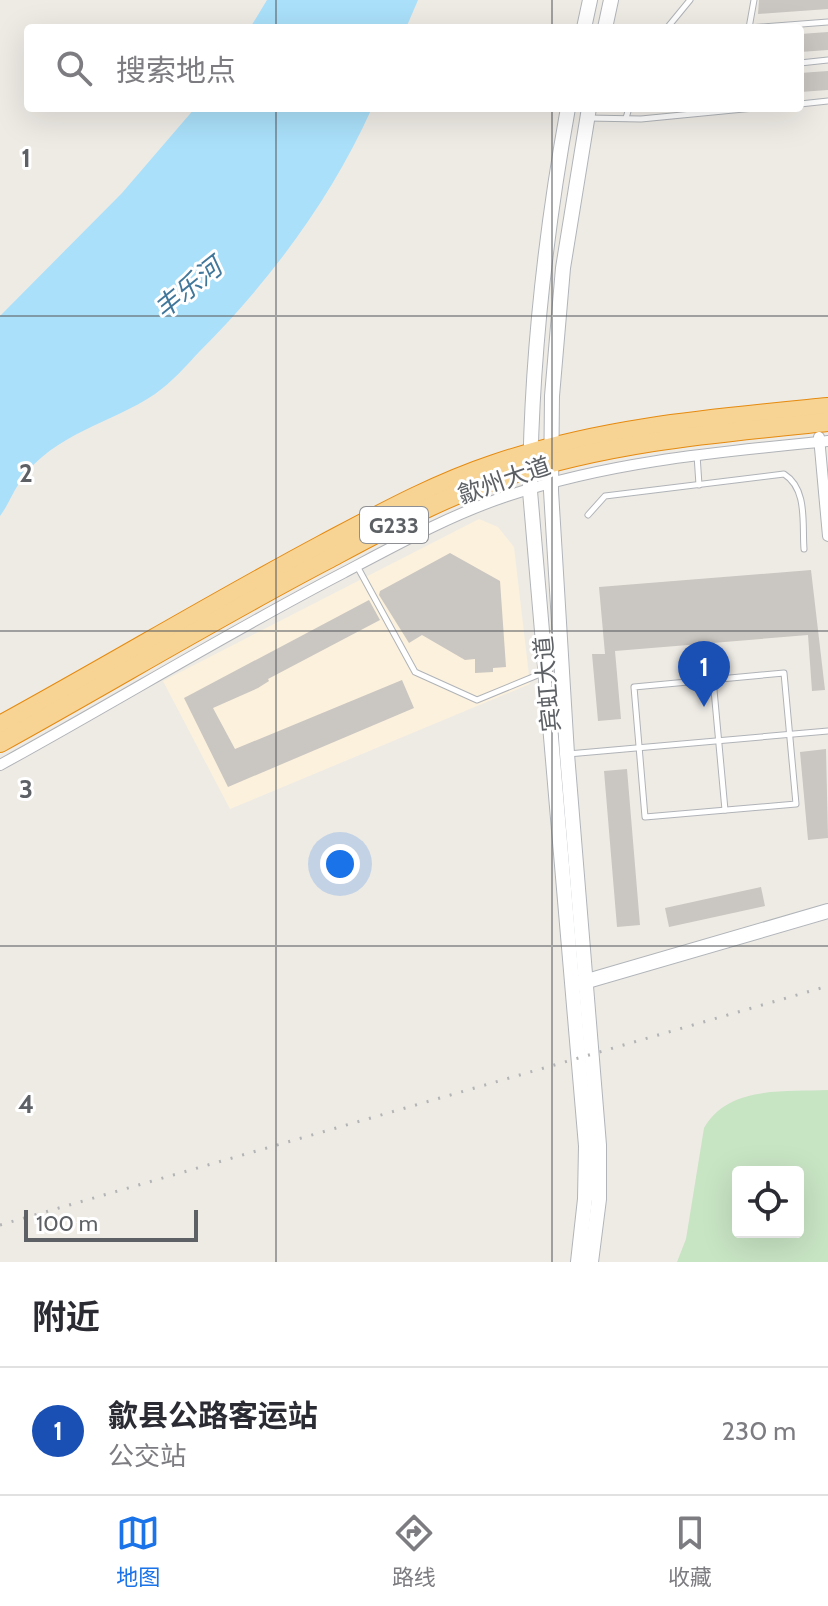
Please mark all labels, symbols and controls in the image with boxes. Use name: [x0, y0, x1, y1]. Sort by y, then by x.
search box: [24, 24, 804, 112]
icon: search: [52, 46, 96, 90]
text: 搜索地点: [116, 52, 236, 89]
text: 1: [21, 142, 31, 174]
water label: 丰乐河: [148, 248, 232, 325]
street label: 歙州大道: [454, 451, 554, 509]
text: 2: [19, 457, 33, 489]
road number: G233: [360, 507, 428, 543]
street label: 宾虹大道: [528, 635, 566, 733]
pin: 1: [678, 641, 730, 707]
text: 3: [19, 773, 33, 805]
your location: [320, 844, 360, 884]
text: 4: [18, 1088, 34, 1120]
map controls: [732, 1166, 804, 1238]
button: locate: [732, 1166, 804, 1238]
scale bar: [24, 1206, 198, 1242]
text: 100 m: [36, 1210, 98, 1237]
text: 附近: [32, 1296, 100, 1338]
text: 歙县公路客运站: [108, 1397, 318, 1434]
text: 1: [53, 1415, 63, 1447]
text: 230 m: [722, 1415, 796, 1447]
text: 公交站: [108, 1440, 186, 1472]
tab: 地图: [116, 1511, 160, 1591]
tab: 路线: [392, 1511, 436, 1591]
tab: 收藏: [668, 1511, 712, 1591]

